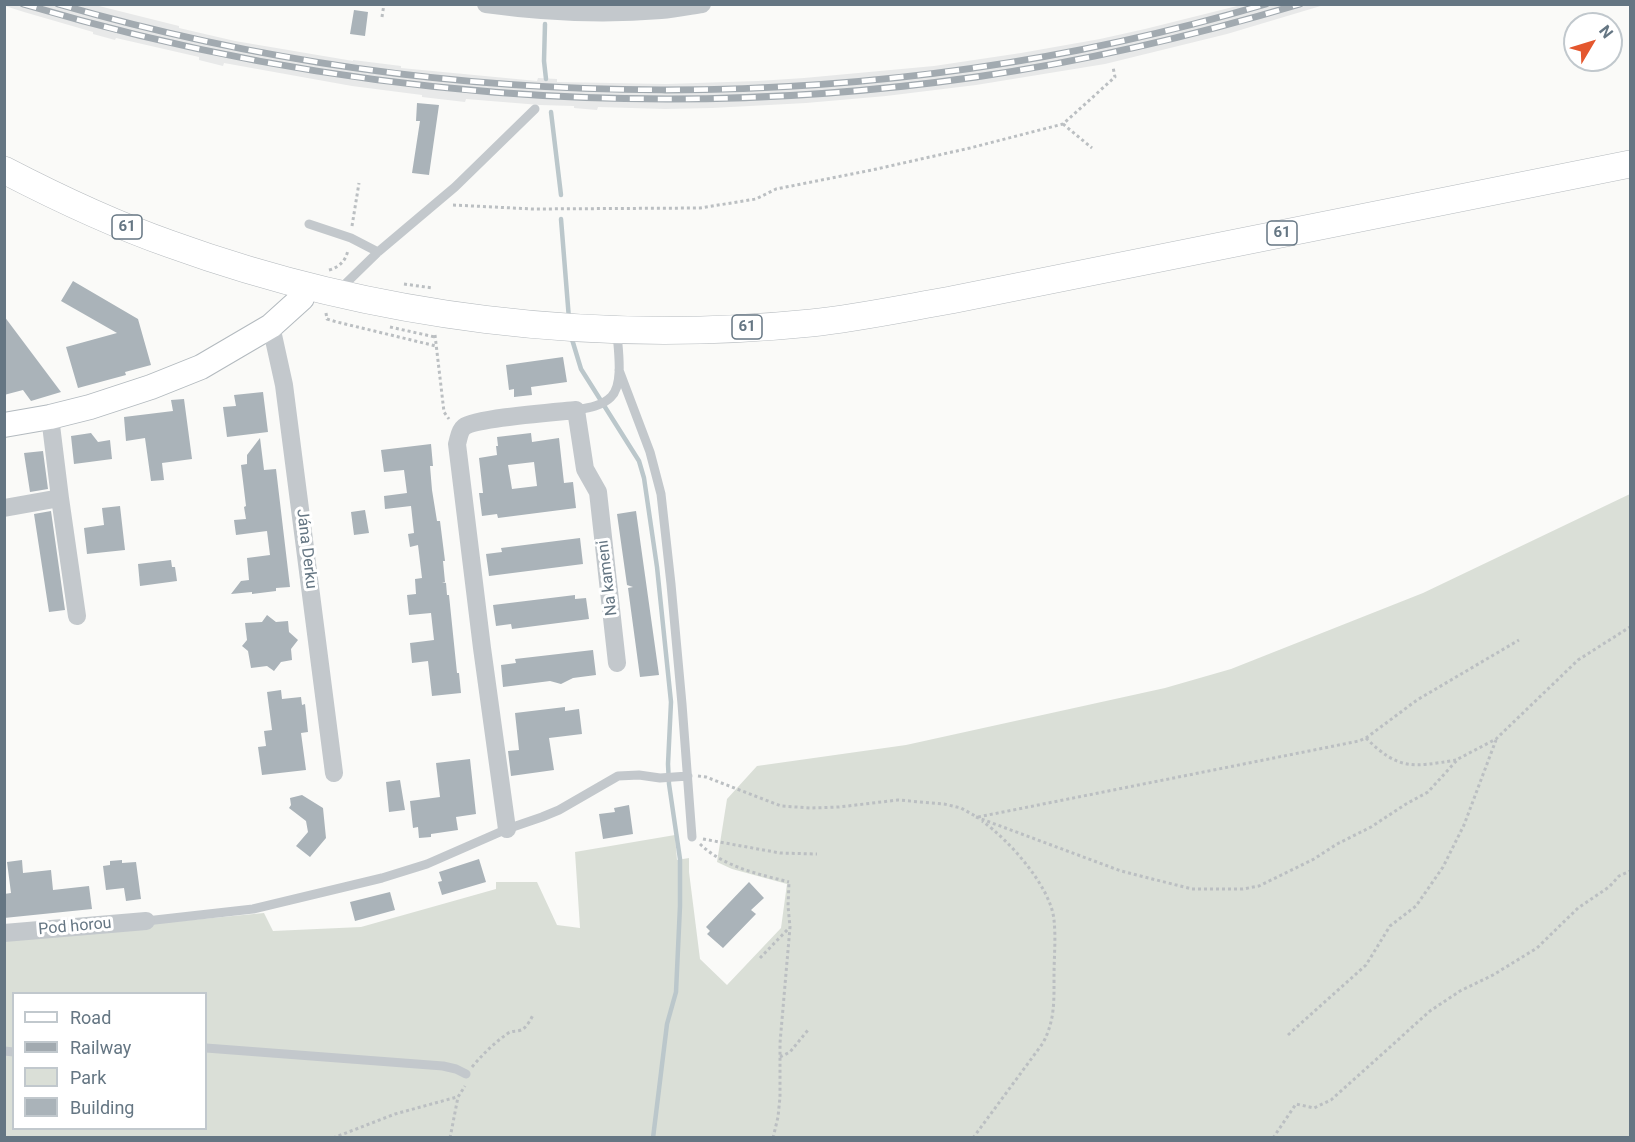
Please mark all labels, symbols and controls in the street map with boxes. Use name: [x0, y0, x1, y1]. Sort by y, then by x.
north arrow: [1563, 12, 1623, 72]
text: N: [1595, 22, 1617, 42]
road number: 61: [112, 215, 142, 239]
road number: 61: [1267, 221, 1297, 245]
road number: 61: [732, 315, 762, 339]
street label: Jána Derku: [292, 508, 320, 590]
street label: Na kameni: [594, 539, 622, 617]
street label: Pod horou: [38, 914, 112, 940]
legend: [12, 992, 207, 1130]
text: Road: [70, 1007, 111, 1028]
text: Railway: [70, 1037, 131, 1058]
text: Park: [70, 1067, 106, 1088]
text: Building: [70, 1097, 134, 1118]

